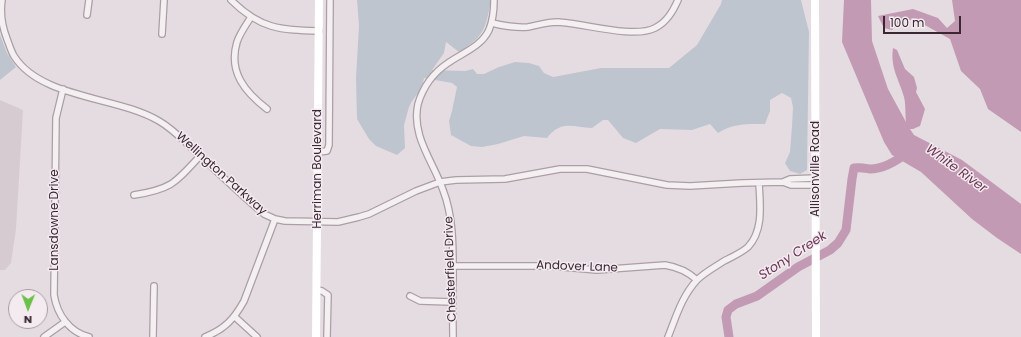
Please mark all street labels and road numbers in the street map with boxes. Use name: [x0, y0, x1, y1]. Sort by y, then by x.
street label: Herriman Boulevard: [311, 109, 325, 229]
street label: Allisonville Road: [809, 121, 823, 217]
street label: Wellington Parkway: [173, 129, 269, 219]
street label: Lansdowne Drive: [48, 169, 62, 271]
street label: Chesterfield Drive: [442, 216, 460, 322]
street label: Andover Lane: [536, 258, 618, 276]

